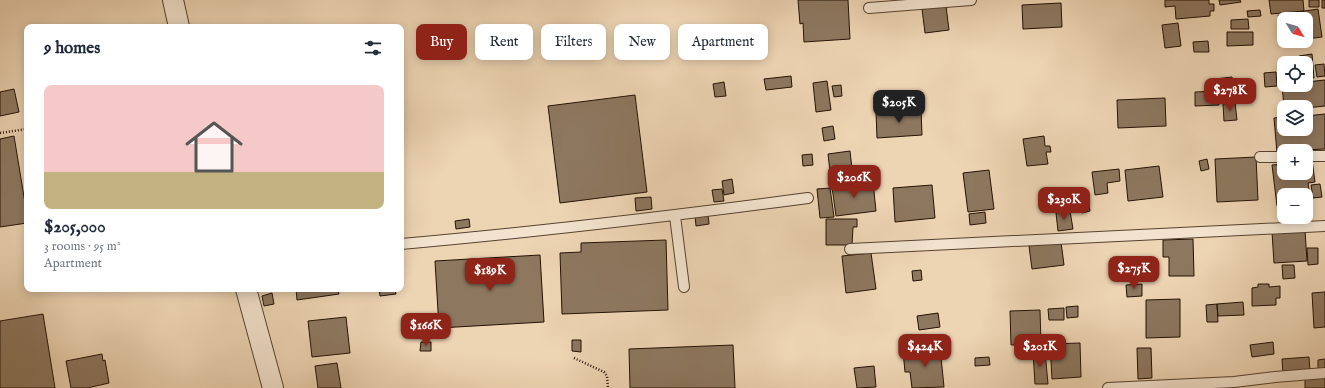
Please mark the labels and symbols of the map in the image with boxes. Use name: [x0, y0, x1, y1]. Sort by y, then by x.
north arrow: [1277, 12, 1313, 48]
pin: $278K: [1202, 78, 1258, 112]
pin: $205K: [871, 90, 927, 124]
pin: $206K: [826, 165, 882, 199]
pin: $230K: [1036, 187, 1092, 221]
pin: $275K: [1106, 256, 1162, 290]
pin: $189K: [462, 258, 518, 292]
pin: $166K: [398, 313, 454, 347]
pin: $424K: [897, 334, 953, 368]
pin: $201K: [1012, 334, 1068, 368]

